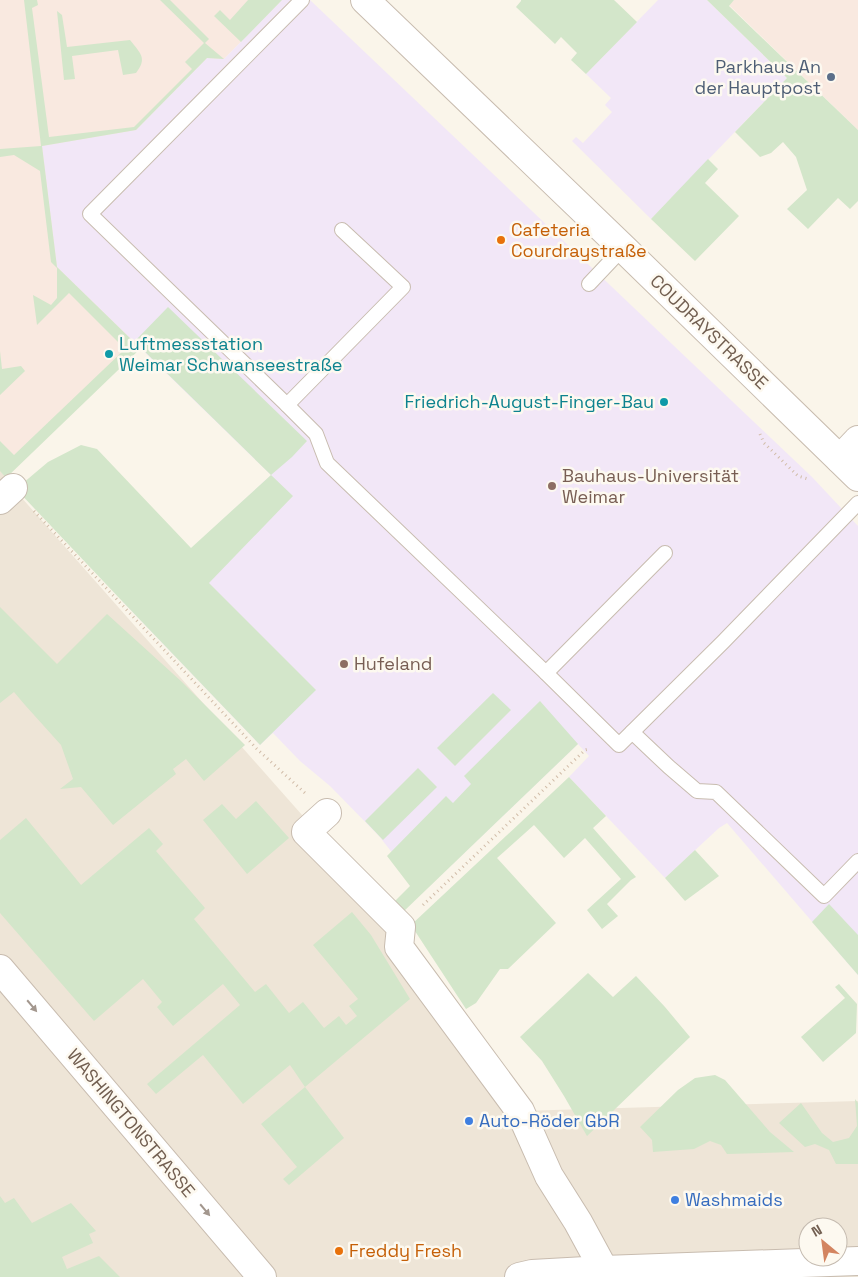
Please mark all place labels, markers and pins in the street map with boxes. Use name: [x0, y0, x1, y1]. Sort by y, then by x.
place label: Parkhaus An der Hauptpost: [695, 55, 821, 99]
marker: Parkhaus An der Hauptpost: [825, 71, 837, 83]
place label: Cafeteria Courdraystraße: [511, 218, 647, 262]
marker: Cafeteria Courdraystraße: [495, 234, 507, 246]
place label: Luftmessstation Weimar Schwanseestraße: [119, 332, 342, 376]
marker: Luftmessstation Weimar Schwanseestraße: [103, 348, 115, 360]
place label: Friedrich-August-Finger-Bau: [404, 390, 654, 413]
marker: Friedrich-August-Finger-Bau: [658, 396, 670, 408]
place label: Bauhaus-Universität Weimar: [562, 464, 739, 508]
marker: Bauhaus-Universität Weimar: [546, 480, 558, 492]
place label: Hufeland: [354, 652, 432, 675]
marker: Hufeland: [338, 658, 350, 670]
place label: Auto-Röder GbR: [479, 1109, 620, 1132]
marker: Auto-Röder GbR: [463, 1115, 475, 1127]
place label: Washmaids: [685, 1188, 783, 1211]
marker: Washmaids: [669, 1194, 681, 1206]
place label: Freddy Fresh: [349, 1239, 462, 1262]
marker: Freddy Fresh: [333, 1245, 345, 1257]

